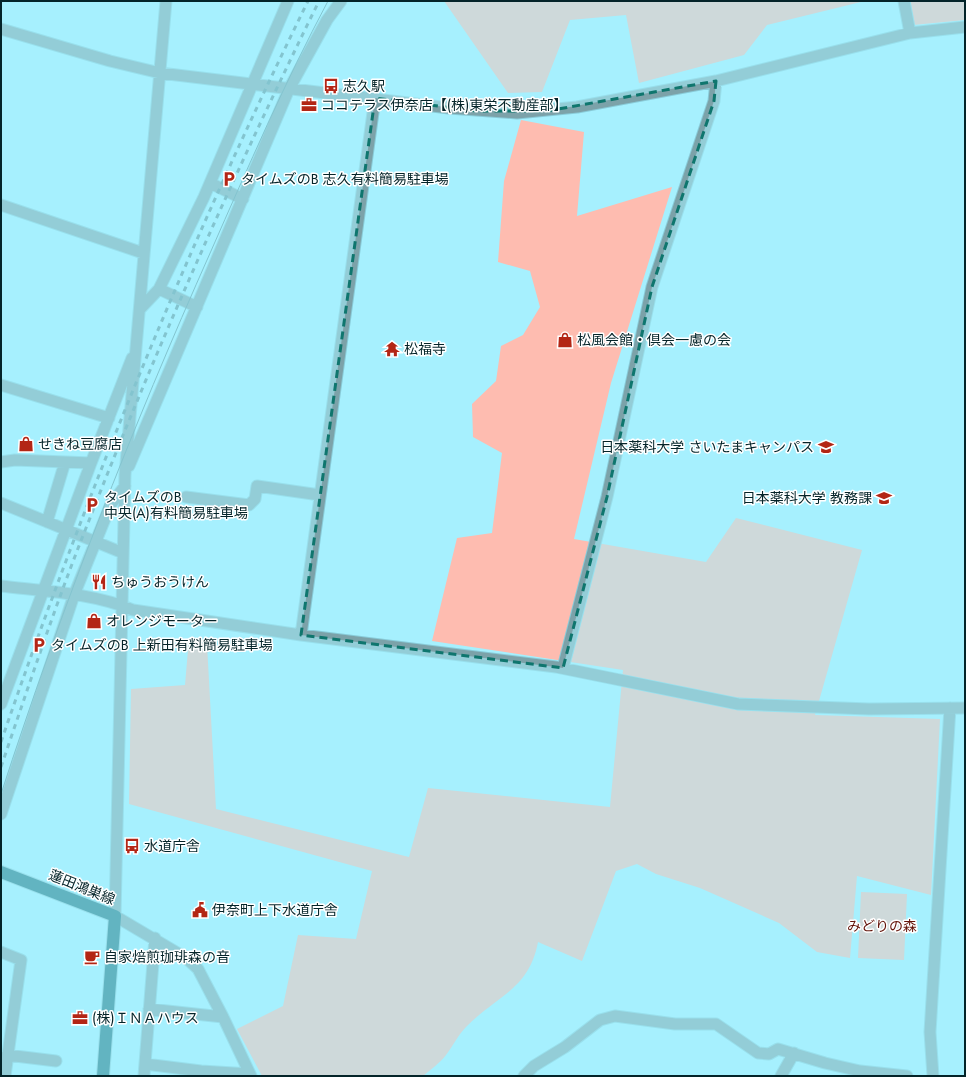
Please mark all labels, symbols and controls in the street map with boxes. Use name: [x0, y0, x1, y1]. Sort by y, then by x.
place label: 志久駅: [343, 76, 385, 96]
bus stop icon: 志久駅: [322, 77, 340, 95]
place label: ココテラス伊奈店【(株)東栄不動産部】: [321, 95, 567, 115]
office icon: ココテラス伊奈店【(株)東栄不動産部】: [300, 96, 318, 114]
place label: タイムズのB 志久有料簡易駐車場: [241, 169, 449, 189]
parking icon: タイムズのB 志久有料簡易駐車場: [220, 170, 238, 188]
place label: 松風会館・倶会一慮の会: [577, 330, 731, 350]
shop icon: 松風会館・倶会一慮の会: [556, 331, 574, 349]
place label: 松福寺: [404, 339, 446, 359]
temple icon: 松福寺: [383, 340, 401, 358]
place label: せきね豆腐店: [38, 434, 122, 454]
shop icon: せきね豆腐店: [17, 435, 35, 453]
place label: 日本薬科大学 さいたまキャンパス: [600, 437, 814, 457]
school or university icon: 日本薬科大学 さいたまキャンパス: [817, 438, 835, 456]
place label: タイムズのB 中央(A)有料簡易駐車場: [104, 487, 248, 523]
place label: 日本薬科大学 教務課: [742, 488, 872, 508]
school or university icon: 日本薬科大学 教務課: [875, 489, 893, 507]
parking icon: タイムズのB 中央(A)有料簡易駐車場: [83, 496, 101, 514]
place label: ちゅうおうけん: [111, 572, 209, 592]
restaurant icon: ちゅうおうけん: [90, 573, 108, 591]
place label: オレンジモーター: [106, 611, 218, 631]
shop icon: オレンジモーター: [85, 612, 103, 630]
place label: タイムズのB 上新田有料簡易駐車場: [51, 635, 273, 655]
parking icon: タイムズのB 上新田有料簡易駐車場: [30, 636, 48, 654]
place label: 水道庁舎: [144, 836, 200, 856]
bus stop icon: 水道庁舎: [123, 837, 141, 855]
street label: 蓮田鴻巣線: [46, 865, 118, 909]
place label: 伊奈町上下水道庁舎: [212, 900, 338, 920]
public building icon: 伊奈町上下水道庁舎: [191, 901, 209, 919]
park label: みどりの森: [847, 916, 917, 936]
place label: 自家焙煎珈琲森の音: [104, 947, 230, 967]
cafe icon: 自家焙煎珈琲森の音: [83, 948, 101, 966]
place label: (株)ＩＮＡハウス: [92, 1008, 199, 1028]
office icon: (株)ＩＮＡハウス: [71, 1009, 89, 1027]

